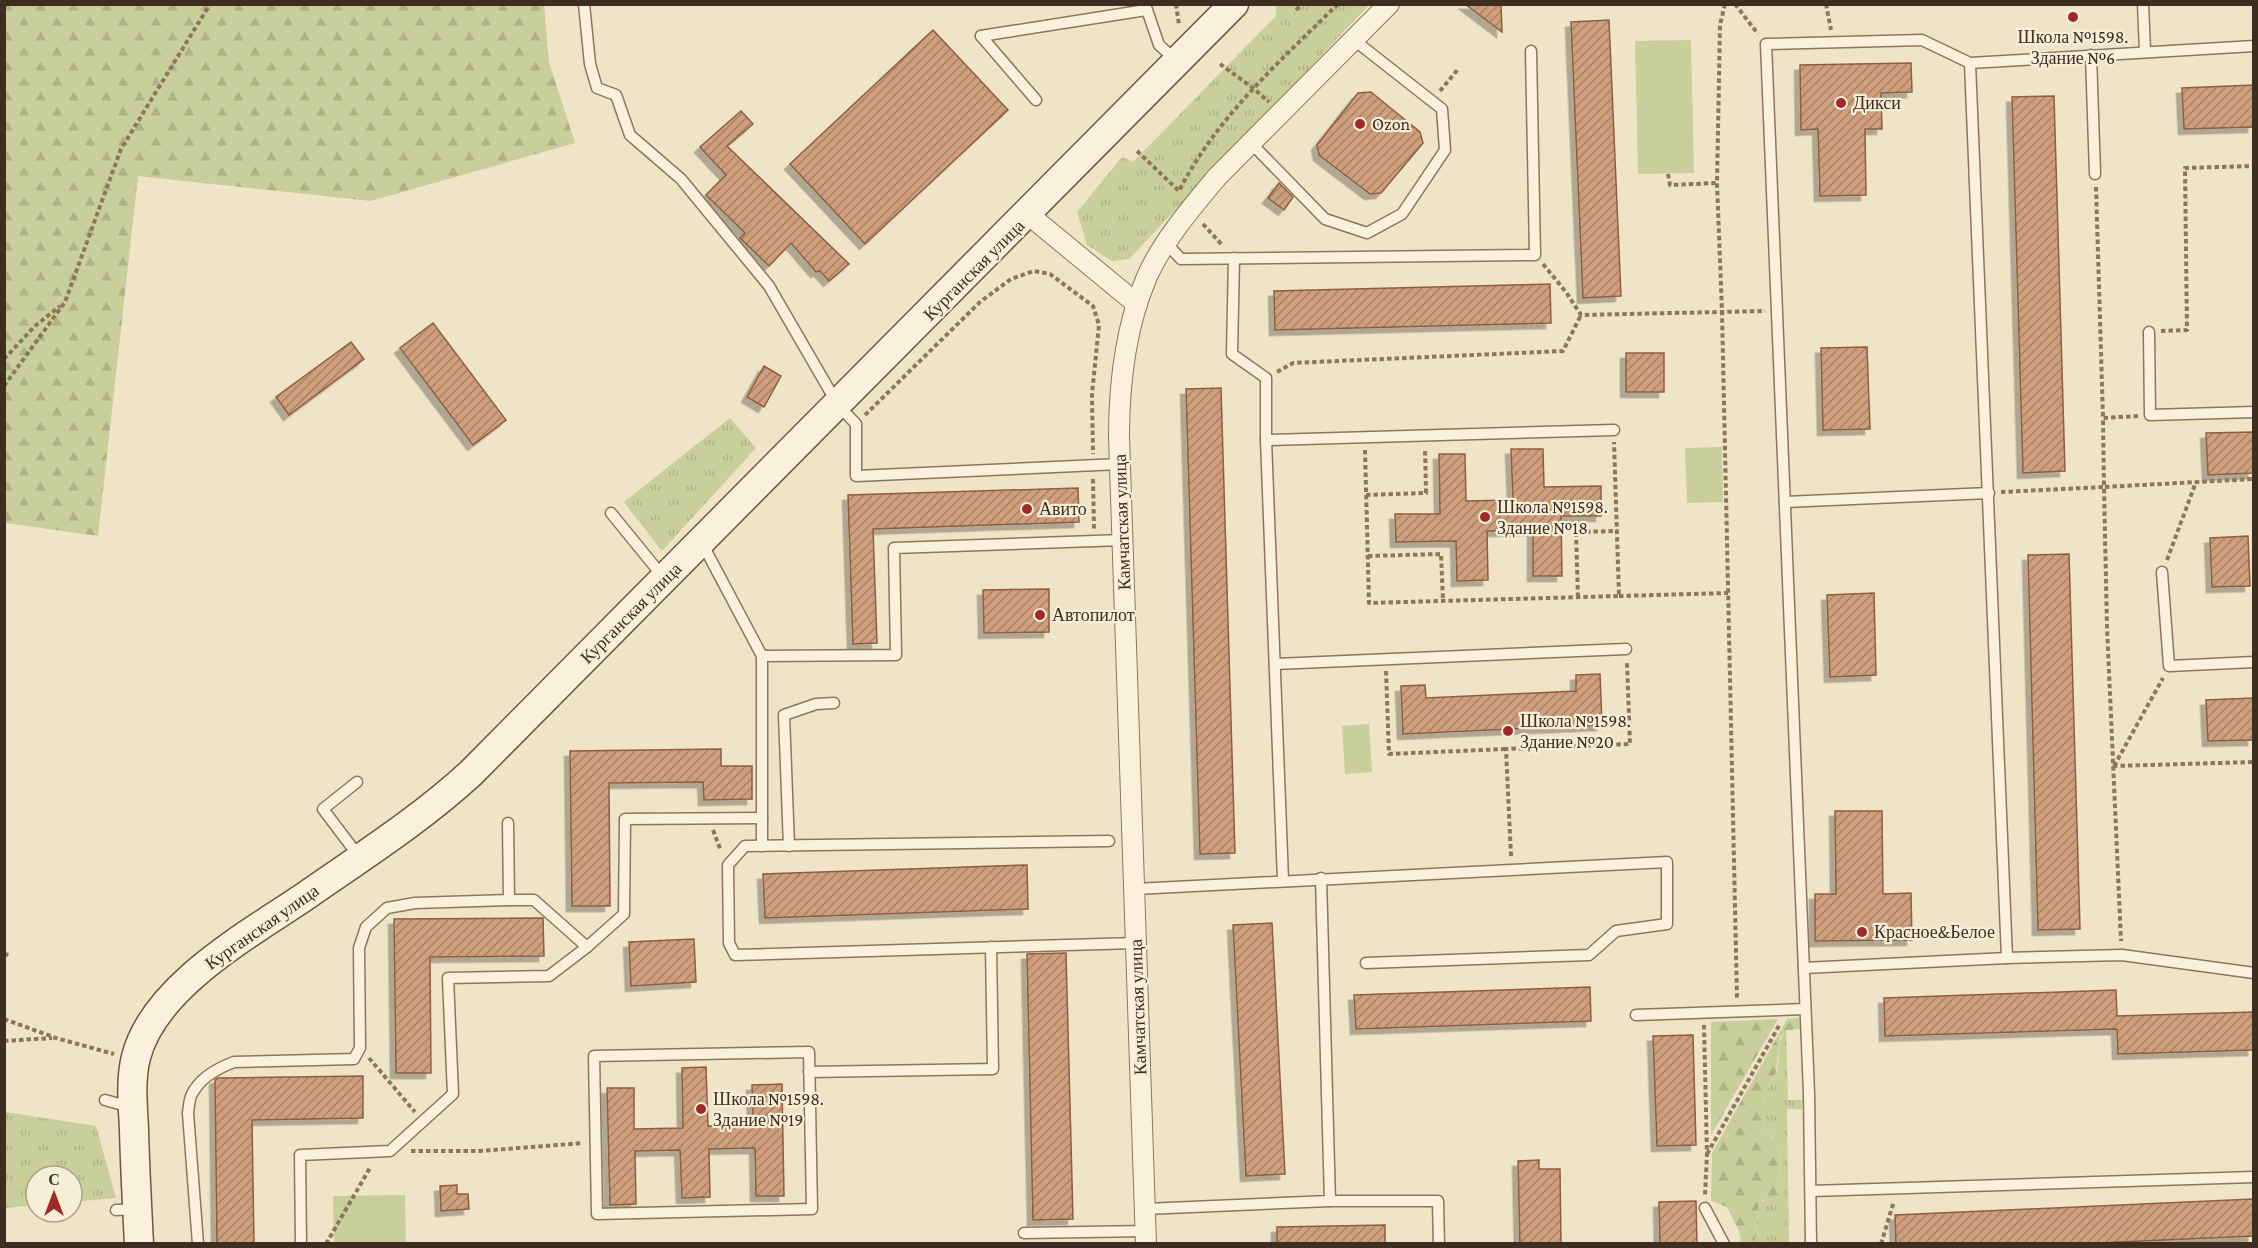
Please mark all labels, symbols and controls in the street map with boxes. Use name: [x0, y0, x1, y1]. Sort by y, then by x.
marker: Школа №1598. Здание №6: [2066, 10, 2080, 24]
place label: Школа №1598. Здание №6: [2018, 27, 2128, 68]
place label: Дикси: [1853, 93, 1901, 113]
marker: Дикси: [1834, 96, 1848, 110]
place label: Ozon: [1372, 114, 1411, 134]
marker: Ozon: [1353, 117, 1367, 131]
street label: Курганская улица: [919, 215, 1029, 325]
street label: Камчатская улица: [1110, 454, 1134, 590]
place label: Школа №1598. Здание №18: [1497, 497, 1608, 538]
place label: Авито: [1039, 499, 1087, 519]
marker: Авито: [1020, 502, 1034, 516]
marker: Школа №1598. Здание №18: [1478, 510, 1492, 524]
street label: Курганская улица: [576, 558, 686, 668]
place label: Автопилот: [1052, 605, 1135, 625]
marker: Автопилот: [1033, 608, 1047, 622]
place label: Школа №1598. Здание №20: [1520, 711, 1631, 752]
marker: Школа №1598. Здание №20: [1501, 724, 1515, 738]
street label: Курганская улица: [201, 880, 323, 974]
place label: Красное&Белое: [1874, 922, 1995, 942]
marker: Красное&Белое: [1855, 925, 1869, 939]
street label: Камчатская улица: [1126, 939, 1150, 1075]
place label: Школа №1598. Здание №19: [713, 1089, 824, 1130]
marker: Школа №1598. Здание №19: [694, 1102, 708, 1116]
north arrow: [24, 1164, 84, 1224]
text: С: [48, 1171, 60, 1188]

